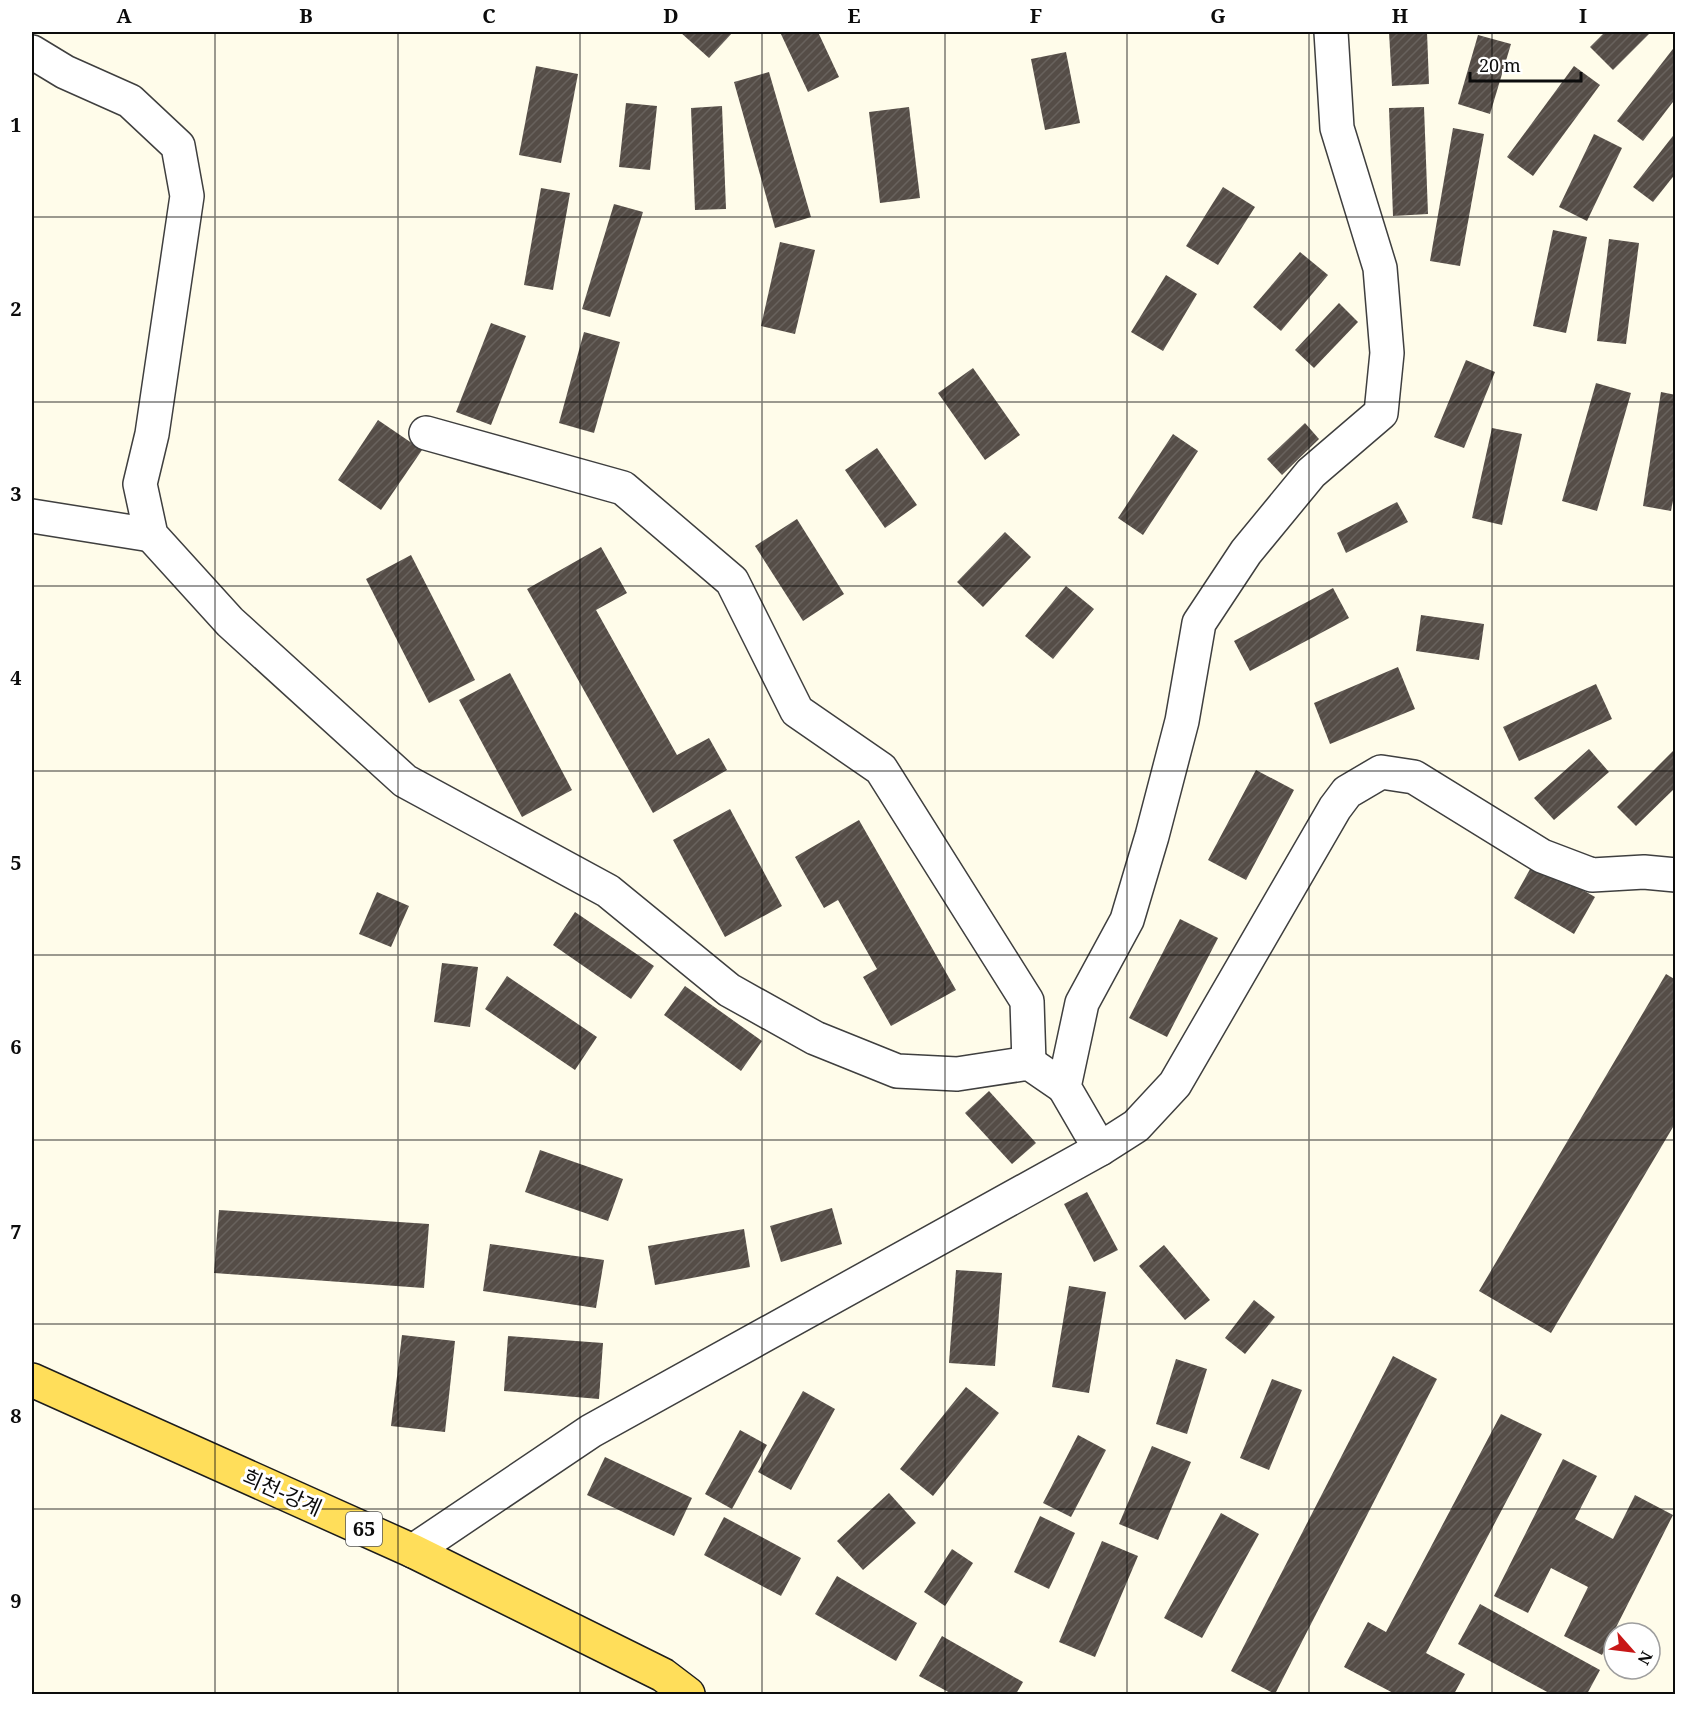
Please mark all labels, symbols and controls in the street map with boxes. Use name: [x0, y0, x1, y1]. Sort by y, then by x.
text: A: [116, 2, 132, 29]
text: B: [299, 2, 313, 29]
text: C: [482, 2, 496, 29]
text: D: [663, 2, 679, 29]
text: E: [847, 2, 861, 29]
text: F: [1030, 2, 1042, 29]
text: G: [1210, 2, 1226, 29]
text: H: [1392, 2, 1408, 29]
text: I: [1579, 2, 1587, 29]
scale bar: [1470, 45, 1581, 83]
text: 20 m: [1479, 53, 1521, 77]
text: 1: [10, 111, 22, 138]
text: 2: [10, 295, 22, 322]
text: 3: [10, 480, 22, 507]
text: 4: [10, 664, 22, 691]
text: 5: [10, 849, 22, 876]
text: 6: [10, 1033, 22, 1060]
text: 7: [10, 1218, 22, 1245]
text: 8: [10, 1402, 22, 1429]
street label: 희천-강계: [238, 1462, 326, 1522]
road number: 65: [346, 1512, 382, 1546]
text: 9: [10, 1587, 22, 1614]
north arrow: [1602, 1621, 1662, 1681]
text: N: [1632, 1647, 1658, 1669]

